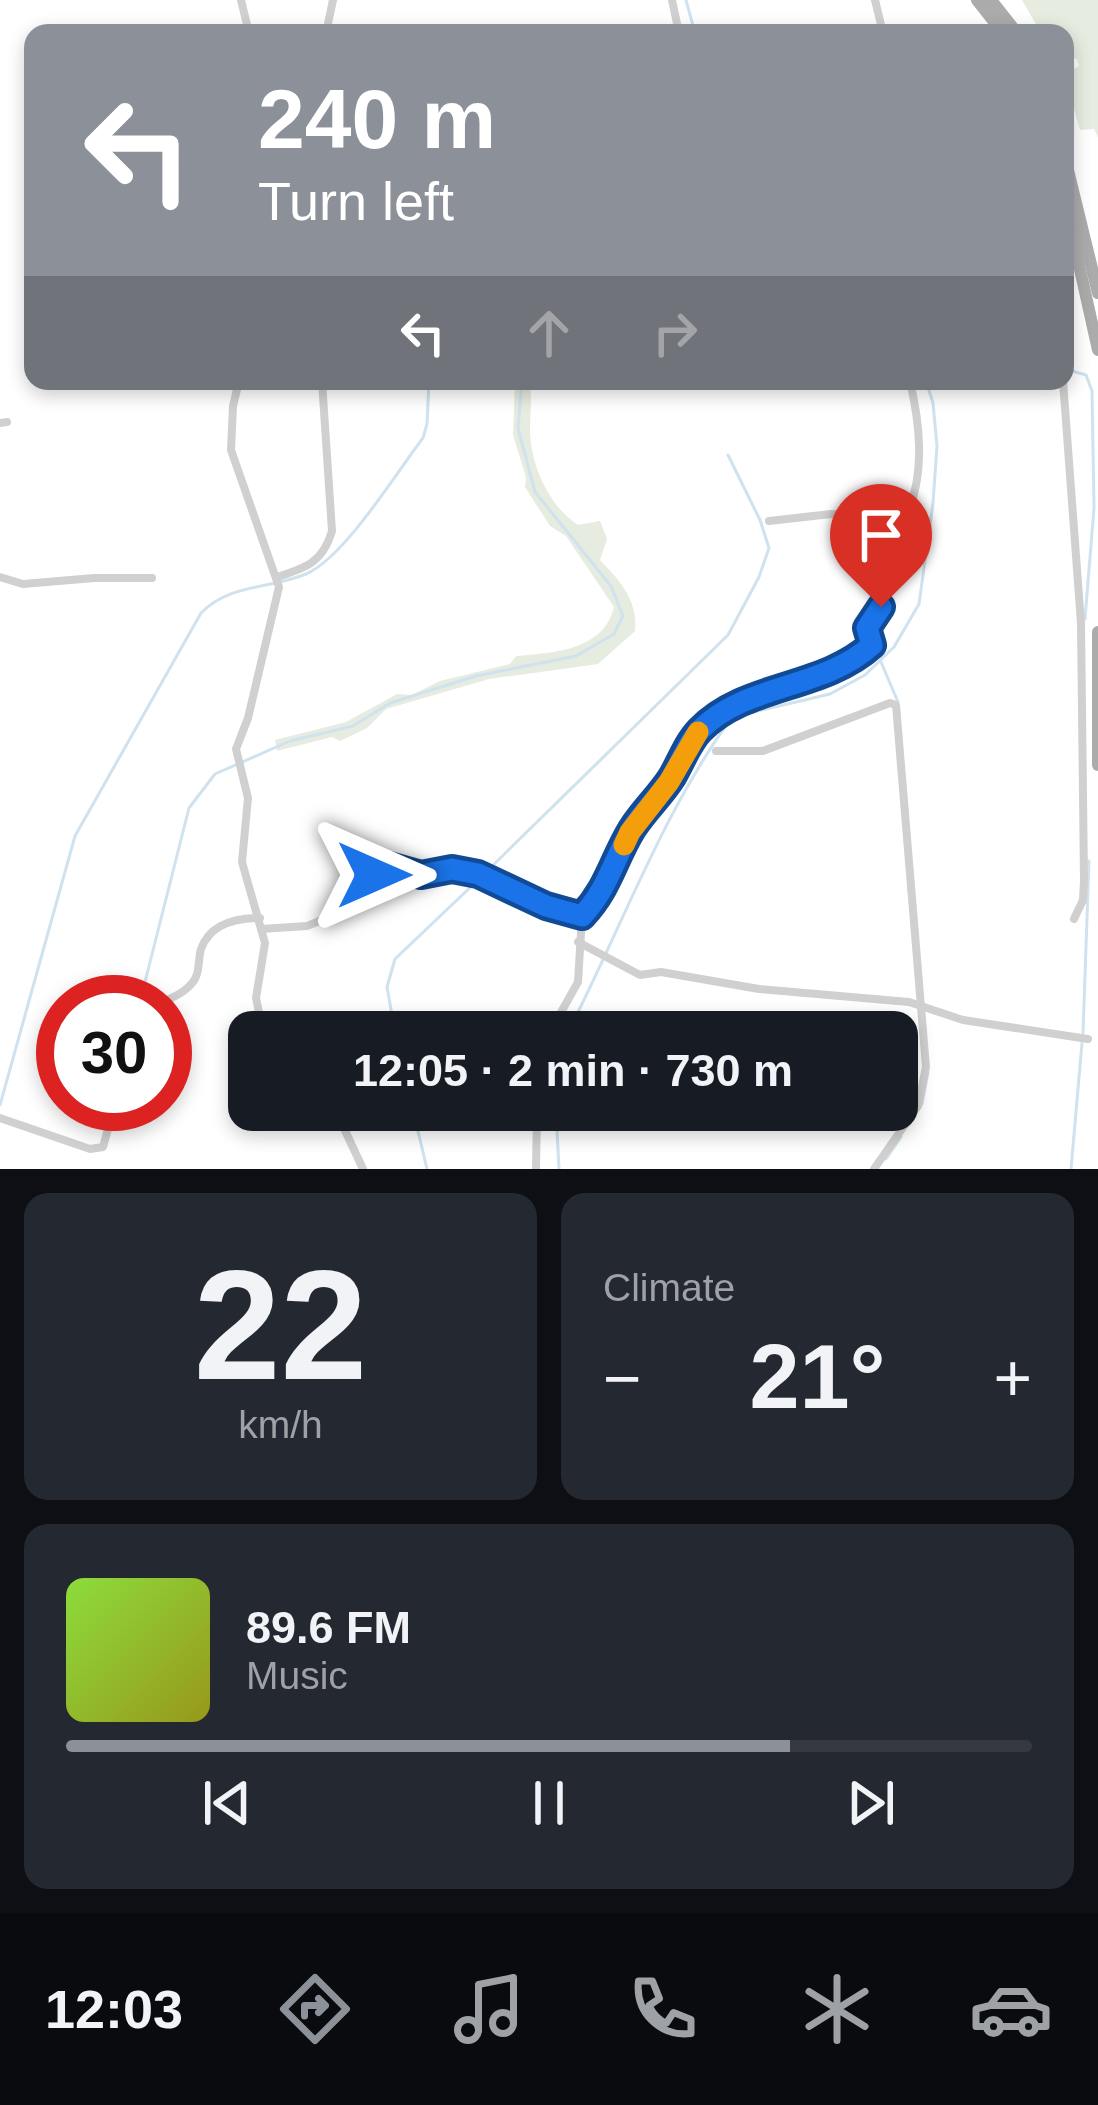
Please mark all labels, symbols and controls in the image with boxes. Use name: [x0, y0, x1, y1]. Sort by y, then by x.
icon: left: [60, 72, 216, 228]
text: 240 m: [258, 72, 496, 166]
text: Turn left: [258, 171, 454, 231]
icon: left: [390, 300, 456, 366]
icon: ahead: [516, 300, 582, 366]
icon: right: [642, 300, 708, 366]
pin: [830, 484, 932, 607]
icon: arrive: [848, 502, 914, 568]
position arrow: [311, 812, 437, 938]
speed limit sign: 30: [36, 975, 192, 1131]
text: 12:05 · 2 min · 730 m: [353, 1045, 793, 1096]
text: 22: [194, 1238, 367, 1412]
text: Climate: [603, 1266, 735, 1309]
text: 21°: [749, 1327, 886, 1427]
text: −: [603, 1341, 642, 1415]
text: +: [993, 1341, 1032, 1415]
text: km/h: [238, 1403, 323, 1446]
text: 89.6 FM: [246, 1602, 411, 1653]
text: Music: [246, 1654, 348, 1697]
icon: previous: [194, 1770, 260, 1836]
icon: pause: [516, 1770, 582, 1836]
icon: next: [838, 1770, 904, 1836]
icon: directions: [273, 1967, 357, 2051]
icon: music: [447, 1967, 531, 2051]
icon: phone: [621, 1967, 705, 2051]
icon: climate: [795, 1967, 879, 2051]
icon: car: [969, 1967, 1053, 2051]
text: 12:03: [45, 1979, 183, 2039]

